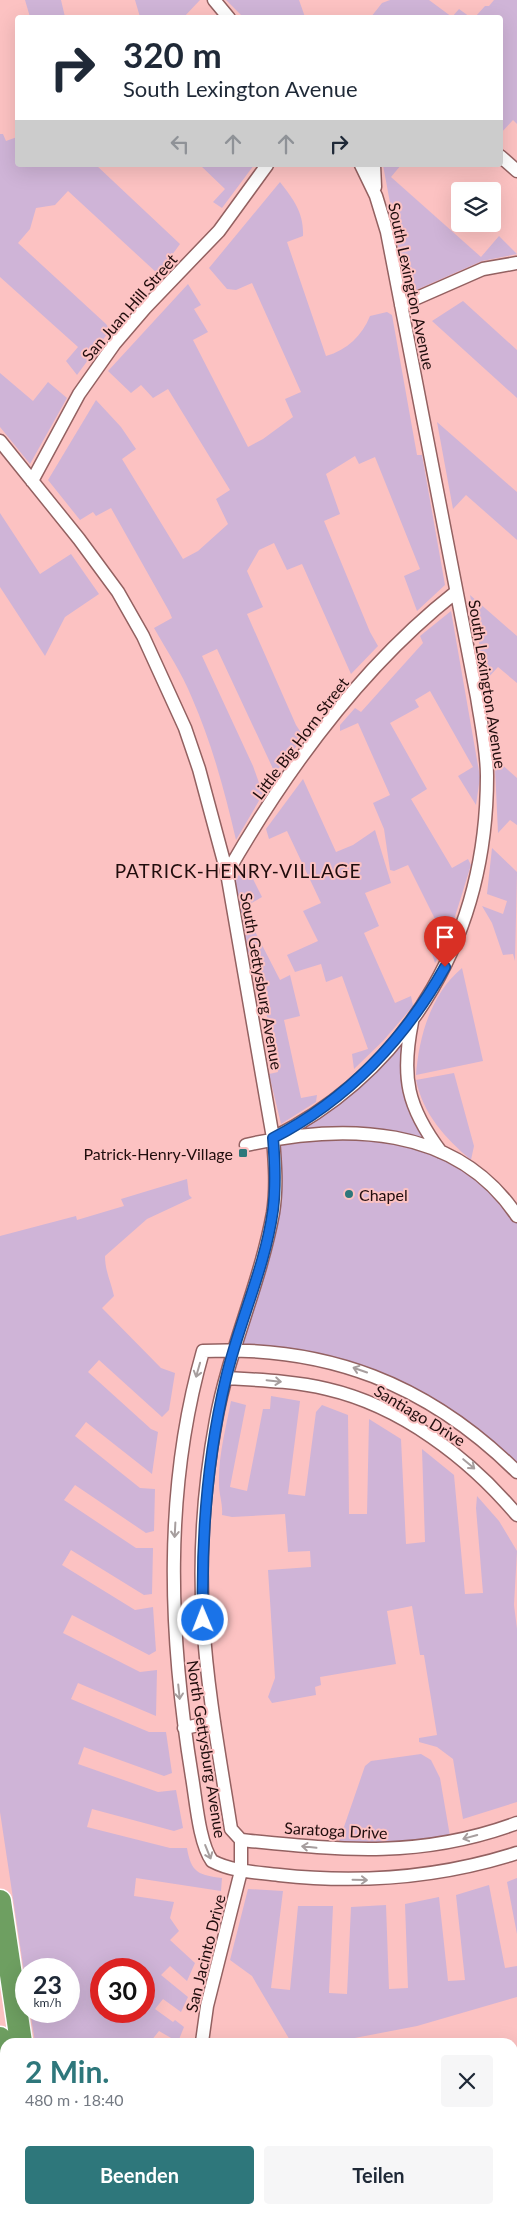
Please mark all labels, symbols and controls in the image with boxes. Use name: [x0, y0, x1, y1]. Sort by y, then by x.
text: 320 m: [123, 33, 222, 75]
icon: right: [40, 35, 105, 100]
text: South Lexington Avenue: [123, 75, 358, 102]
icon: left: [166, 130, 194, 158]
icon: ahead: [219, 130, 247, 158]
icon: ahead: [272, 130, 300, 158]
icon: right: [325, 130, 353, 158]
map controls: [451, 182, 501, 232]
button: layers: [451, 182, 501, 232]
street label: South Lexington Avenue: [385, 201, 439, 371]
street label: San Juan Hill Street: [77, 250, 181, 364]
street label: South Lexington Avenue: [465, 598, 511, 770]
street label: Little Big Horn Street: [248, 673, 352, 803]
district label: PATRICK-HENRY-VILLAGE: [115, 859, 361, 882]
street label: South Gettysburg Avenue: [237, 891, 287, 1071]
pin: [424, 916, 466, 967]
icon: arrive: [431, 923, 459, 951]
place label: Patrick-Henry-Village: [83, 1144, 233, 1163]
marker: Patrick-Henry-Village: [237, 1147, 249, 1159]
place label: Chapel: [359, 1185, 408, 1204]
marker: Chapel: [343, 1188, 355, 1200]
one-way arrow: [192, 1361, 202, 1377]
one-way arrow: [352, 1365, 368, 1374]
one-way arrow: [266, 1377, 282, 1386]
street label: Santiago Drive: [371, 1380, 469, 1450]
one-way arrow: [462, 1459, 475, 1470]
one-way arrow: [170, 1522, 179, 1538]
position arrow: [176, 1593, 228, 1645]
street label: North Gettysburg Avenue: [184, 1659, 230, 1839]
one-way arrow: [174, 1684, 184, 1700]
street label: Saratoga Drive: [284, 1818, 388, 1842]
one-way arrow: [463, 1832, 479, 1842]
one-way arrow: [302, 1842, 318, 1852]
one-way arrow: [204, 1844, 213, 1859]
one-way arrow: [351, 1875, 367, 1884]
street label: San Jacinto Drive: [181, 1892, 229, 2014]
speed limit sign: 30: [90, 1958, 155, 2023]
text: 23: [33, 1969, 62, 1999]
text: km/h: [33, 1995, 62, 2010]
text: 2 Min.: [25, 2053, 110, 2089]
button: close: [441, 2055, 493, 2107]
text: 480 m · 18:40: [25, 2090, 124, 2109]
button: Beenden: [25, 2146, 254, 2204]
button: Teilen: [264, 2146, 493, 2204]

